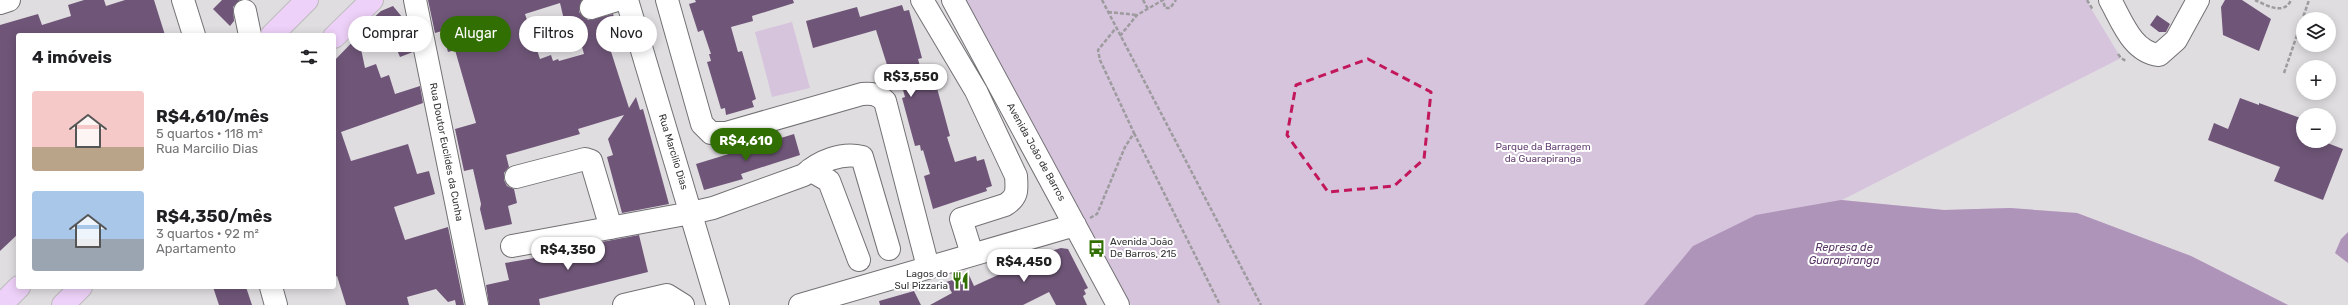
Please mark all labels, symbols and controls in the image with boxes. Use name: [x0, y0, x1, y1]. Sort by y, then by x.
map controls: [2296, 12, 2336, 148]
button: layers: [2296, 12, 2336, 52]
chip: Comprar: [348, 16, 432, 52]
chip: Alugar: [440, 16, 511, 52]
chip: Filtros: [519, 16, 588, 52]
chip: Novo: [596, 16, 657, 52]
icon: filters: [298, 46, 320, 68]
text: 4 imóveis: [32, 47, 112, 67]
button: +: [2296, 60, 2336, 100]
pin: R$3,550: [874, 64, 948, 98]
text: R$3,550: [883, 69, 939, 84]
street label: Rua Doutor Euclides da Cunha: [427, 82, 465, 222]
street label: Avenida João de Barros: [1004, 101, 1068, 203]
text: R$4,610/mês: [156, 106, 269, 126]
icon: home: [64, 107, 112, 155]
button: −: [2296, 108, 2336, 148]
street label: Rua Marcilio Dias: [656, 113, 690, 191]
text: 5 quartos · 118 m²: [156, 126, 263, 141]
pin: R$4,610: [709, 128, 783, 162]
text: R$4,610: [719, 133, 773, 148]
text: Rua Marcilio Dias: [156, 141, 258, 156]
park label: Parque da Barragem da Guarapiranga: [1495, 141, 1591, 165]
text: R$4,350/mês: [156, 206, 272, 226]
icon: home: [64, 207, 112, 255]
text: 3 quartos · 92 m²: [156, 226, 259, 241]
place label: Avenida João De Barros, 215: [1110, 236, 1177, 260]
pin: R$4,350: [531, 237, 605, 271]
bus stop icon: Avenida João De Barros, 215: [1087, 238, 1107, 258]
text: Apartamento: [156, 241, 236, 256]
water label: Represa de Guarapiranga: [1809, 241, 1880, 267]
text: R$4,350: [540, 242, 596, 257]
pin: R$4,450: [987, 249, 1061, 283]
text: R$4,450: [996, 254, 1052, 269]
place label: Lagos do Sul Pizzaria: [895, 268, 948, 292]
restaurant icon: Lagos do Sul Pizzaria: [951, 270, 971, 290]

